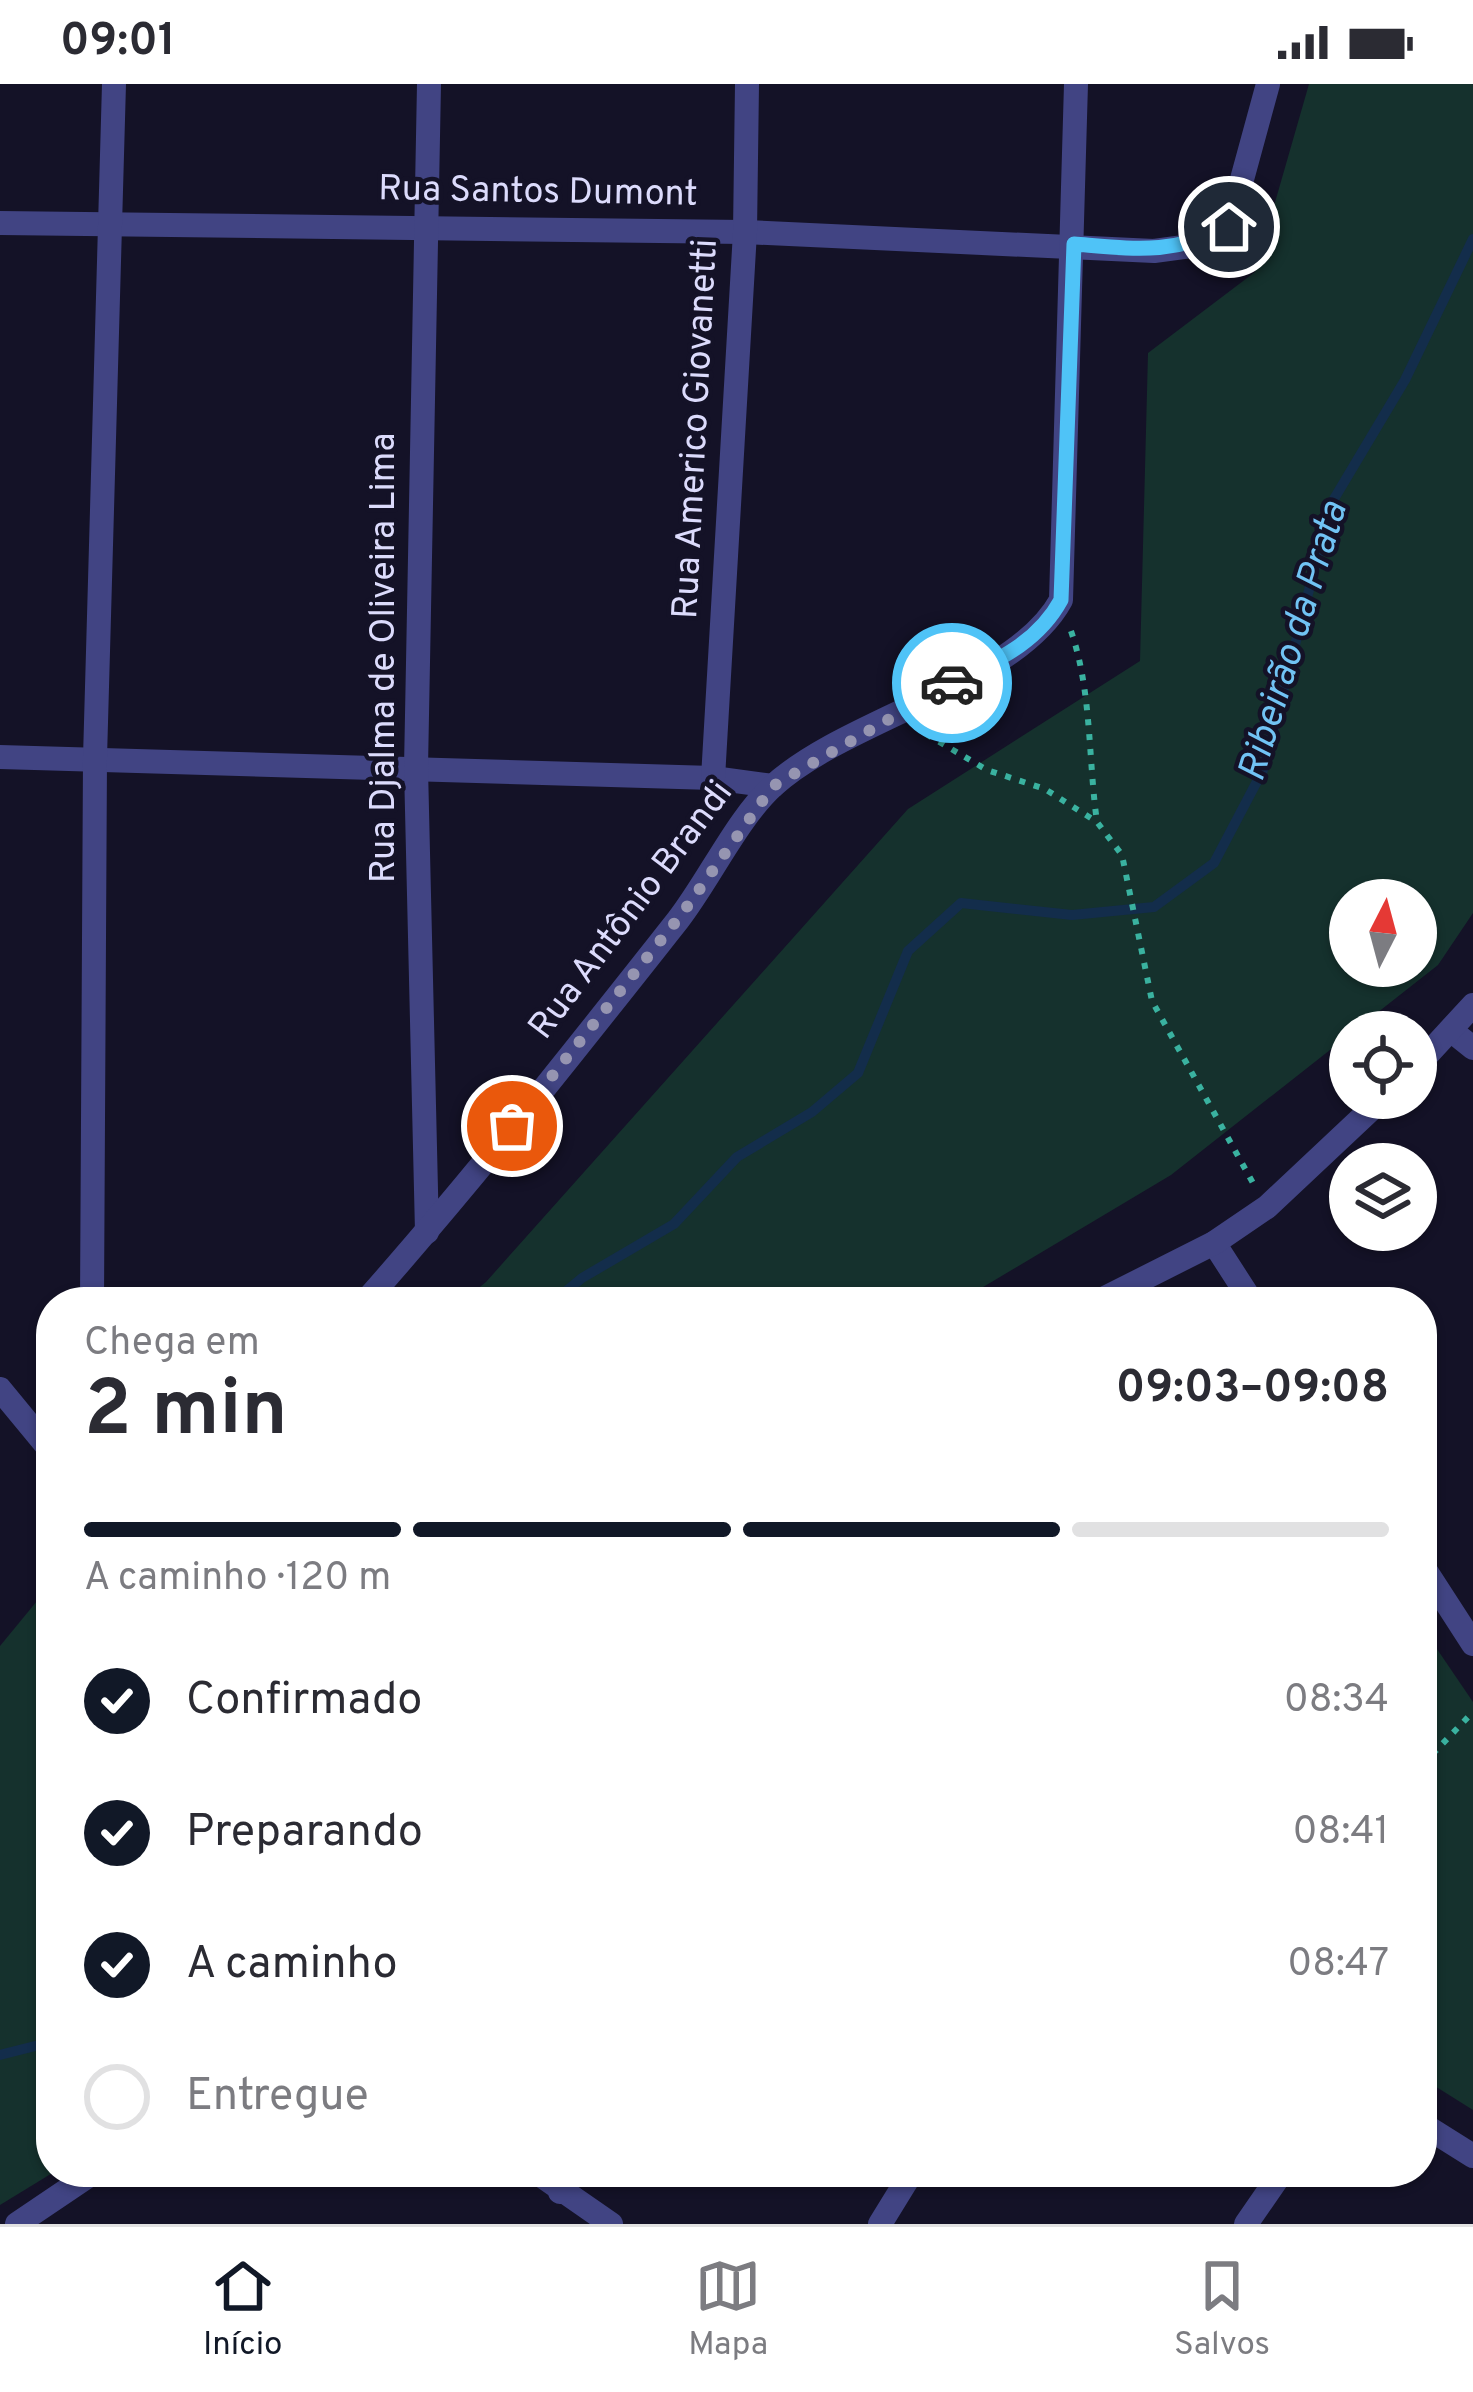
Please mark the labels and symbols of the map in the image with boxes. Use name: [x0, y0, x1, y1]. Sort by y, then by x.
street label: Rua Santos Dumont: [378, 167, 698, 219]
pin: [1178, 176, 1280, 278]
street label: Rua Americo Giovanetti: [664, 238, 730, 620]
street label: Rua Djalma de Oliveira Lima: [362, 433, 408, 883]
water label: Ribeirão da Prata: [1229, 495, 1361, 788]
courier: [892, 623, 1012, 743]
street label: Rua Antônio Brandi: [520, 772, 744, 1050]
north arrow: [1329, 879, 1437, 987]
pin: [461, 1075, 563, 1177]

